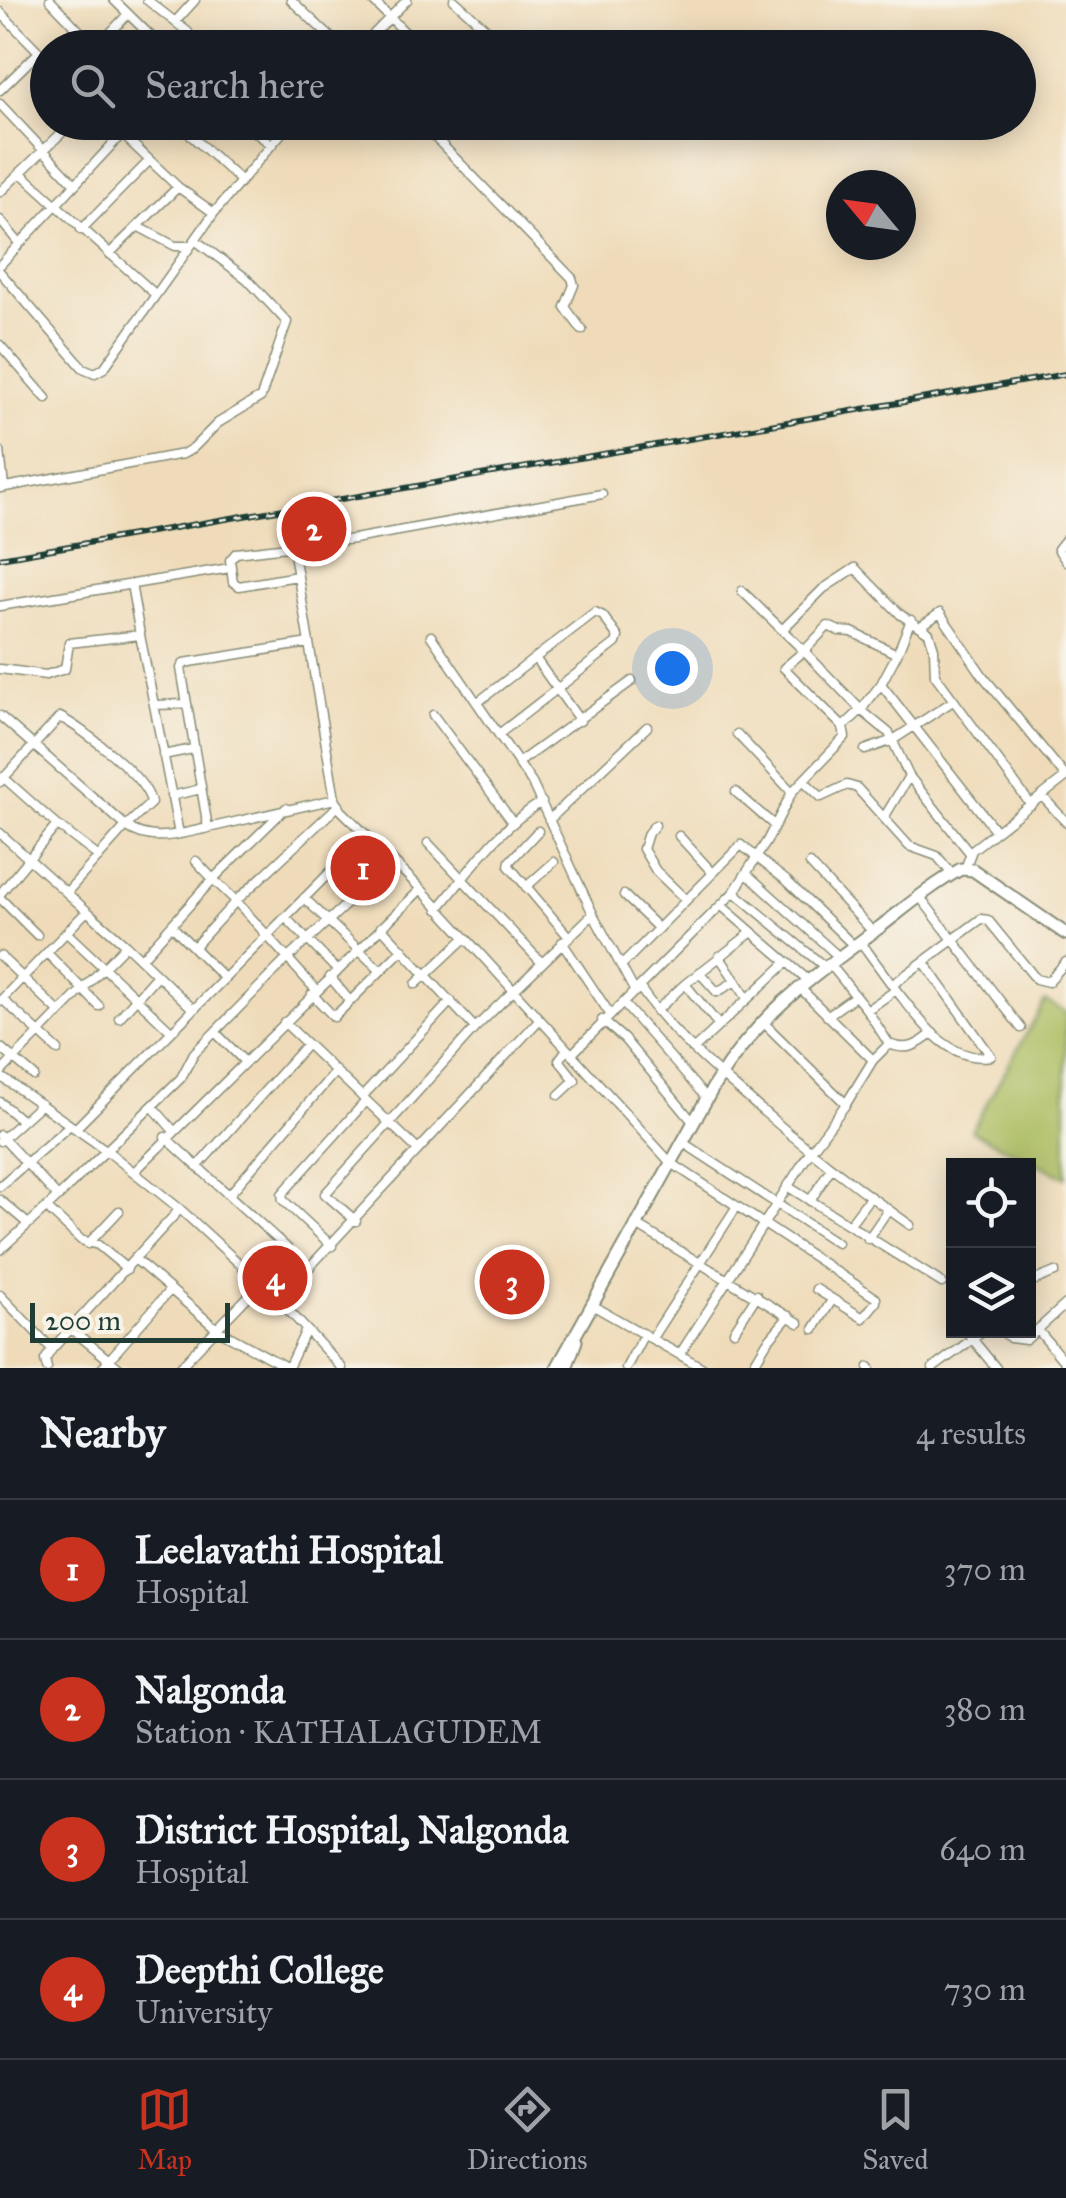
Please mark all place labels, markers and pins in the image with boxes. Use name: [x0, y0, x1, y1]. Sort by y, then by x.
pin: 2: [282, 492, 346, 566]
pin: 1: [330, 830, 396, 906]
pin: 4: [242, 1240, 308, 1316]
pin: 3: [480, 1244, 544, 1320]

